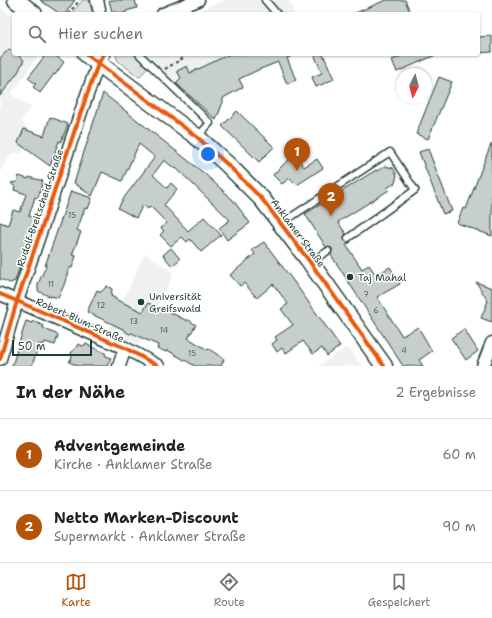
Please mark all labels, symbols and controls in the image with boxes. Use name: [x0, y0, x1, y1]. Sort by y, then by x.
search box: [12, 12, 480, 56]
icon: search: [26, 23, 48, 45]
text: Hier suchen: [58, 24, 143, 44]
north arrow: [396, 68, 432, 104]
pin: 1: [284, 138, 310, 171]
your location: [198, 144, 218, 164]
street label: Rudolf-Breitscheid-Straße: [14, 147, 66, 269]
pin: 2: [318, 183, 344, 216]
street label: Anklamer Straße: [268, 196, 328, 270]
house number: 15: [68, 210, 76, 221]
place label: Taj Mahal: [358, 271, 406, 284]
marker: Taj Mahal: [345, 272, 355, 282]
house number: 11: [48, 279, 54, 290]
house number: 7: [363, 289, 369, 300]
place label: Universität Greifswald: [149, 290, 202, 315]
street label: Robert-Blum-Straße: [34, 295, 126, 345]
marker: Universität Greifswald: [136, 297, 146, 307]
house number: 12: [97, 300, 106, 311]
house number: 6: [373, 305, 379, 316]
house number: 13: [130, 316, 138, 327]
house number: 14: [160, 325, 169, 336]
scale bar: [12, 338, 92, 357]
text: 50 m: [18, 339, 46, 354]
house number: 4: [401, 345, 407, 356]
house number: 15: [188, 348, 196, 359]
text: In der Nähe: [16, 381, 125, 403]
text: 2 Ergebnisse: [396, 384, 476, 401]
text: Adventgemeinde: [54, 436, 185, 456]
text: 1: [26, 446, 32, 463]
text: 60 m: [443, 446, 476, 463]
text: Kirche · Anklamer Straße: [54, 456, 212, 473]
text: Netto Marken-Discount: [54, 508, 239, 528]
text: 2: [24, 518, 34, 535]
text: 90 m: [442, 518, 476, 535]
text: Supermarkt · Anklamer Straße: [54, 528, 246, 545]
tab: Karte: [62, 571, 91, 610]
tab: Route: [214, 571, 245, 610]
tab: Gespeichert: [368, 571, 430, 610]

